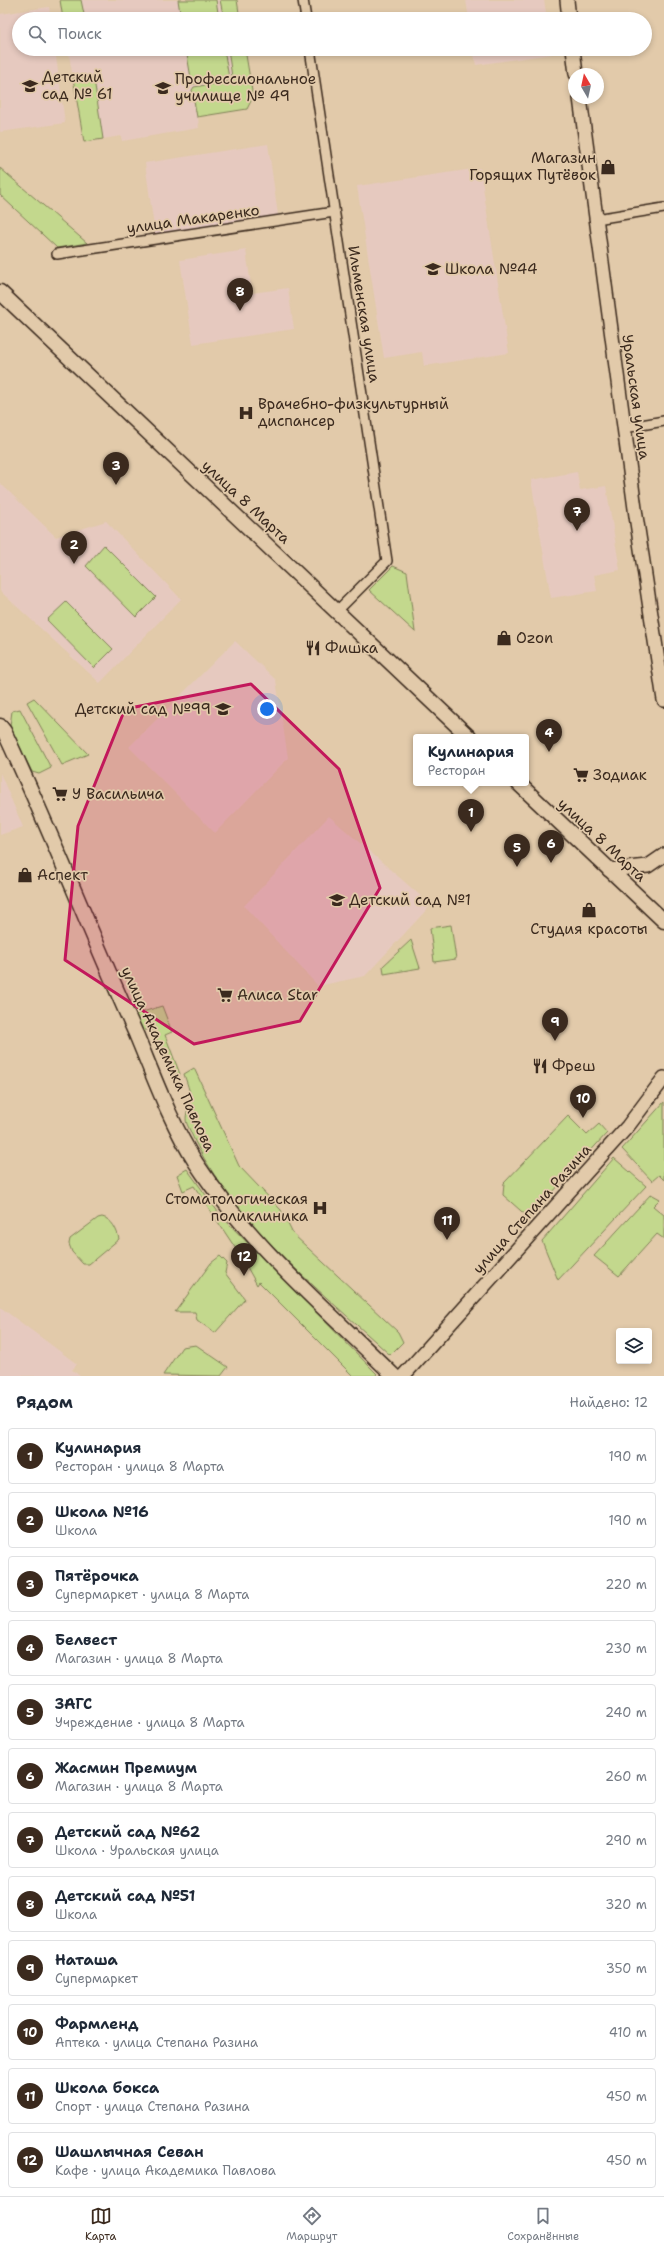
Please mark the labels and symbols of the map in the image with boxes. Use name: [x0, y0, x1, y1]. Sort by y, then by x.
place label: Детский сад № 61: [42, 67, 112, 104]
north arrow: [568, 68, 604, 104]
place label: Профессиональное училище № 49: [175, 69, 316, 106]
school or university icon: Детский сад № 61: [21, 77, 39, 95]
school or university icon: Профессиональное училище № 49: [154, 79, 172, 97]
place label: Магазин Горящих Путёвок: [469, 148, 596, 185]
shop icon: Магазин Горящих Путёвок: [599, 158, 617, 176]
street label: улица Макаренко: [125, 200, 261, 238]
street label: Ильменская улица: [343, 244, 385, 385]
place label: Школа №44: [445, 259, 537, 279]
school or university icon: Школа №44: [424, 260, 442, 278]
pin: 8: [227, 278, 253, 311]
street label: Уральская улица: [617, 333, 655, 461]
place label: Врачебно-физкультурный диспансер: [258, 394, 449, 431]
hospital icon: Врачебно-физкультурный диспансер: [237, 404, 255, 422]
pin: 3: [103, 452, 129, 485]
street label: улица 8 Марта: [197, 456, 295, 549]
pin: 7: [564, 498, 590, 531]
pin: 2: [61, 531, 87, 564]
place label: Ozon: [516, 628, 553, 648]
shop icon: Ozon: [495, 629, 513, 647]
place label: Фишка: [325, 638, 379, 658]
restaurant icon: Фишка: [304, 639, 322, 657]
place label: Детский сад №99: [75, 699, 211, 719]
your location: [257, 699, 277, 719]
school or university icon: Детский сад №99: [214, 700, 232, 718]
pin: 4: [536, 719, 562, 752]
place label: Зодиак: [593, 765, 647, 785]
supermarket icon: Зодиак: [572, 766, 590, 784]
place label: У Васильича: [72, 784, 165, 804]
supermarket icon: У Васильича: [51, 785, 69, 803]
street label: улица 8 Марта: [553, 794, 651, 887]
pin: 1: [458, 799, 484, 832]
pin: 6: [538, 830, 564, 863]
pin: 5: [504, 834, 530, 867]
place label: Аспект: [37, 865, 88, 885]
shop icon: Аспект: [16, 866, 34, 884]
place label: Детский сад №1: [349, 890, 471, 910]
school or university icon: Детский сад №1: [328, 891, 346, 909]
shop icon: Студия красоты: [580, 901, 598, 919]
place label: Студия красоты: [530, 919, 648, 939]
street label: улица Академика Павлова: [116, 963, 220, 1155]
place label: Алиса Star: [237, 985, 318, 1005]
supermarket icon: Алиса Star: [216, 986, 234, 1004]
pin: 9: [542, 1008, 568, 1041]
place label: Фреш: [552, 1056, 595, 1076]
restaurant icon: Фреш: [531, 1057, 549, 1075]
pin: 10: [570, 1085, 596, 1118]
street label: улица Степана Разина: [468, 1139, 596, 1278]
place label: Стоматологическая поликлиника: [165, 1189, 309, 1226]
hospital icon: Стоматологическая поликлиника: [311, 1199, 329, 1217]
pin: 11: [434, 1207, 460, 1240]
pin: 12: [231, 1243, 257, 1276]

